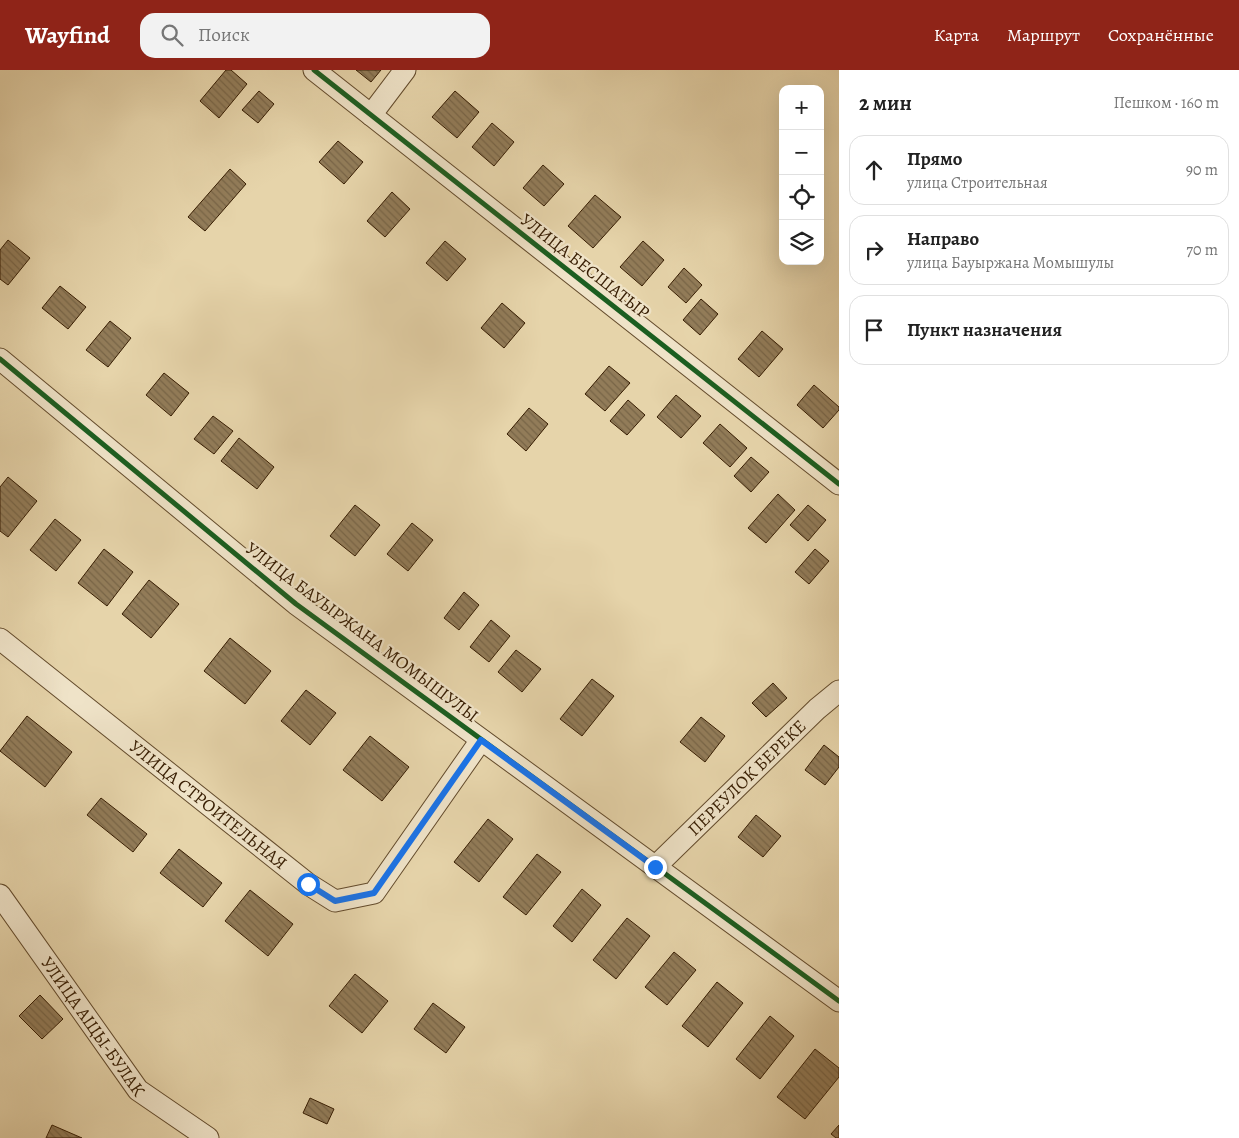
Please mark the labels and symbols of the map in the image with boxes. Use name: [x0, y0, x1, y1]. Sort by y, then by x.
street label: УЛИЦА БЕСШАТЫР: [515, 208, 655, 324]
street label: УЛИЦА БАУЫРЖАНА МОМЫШУЛЫ: [241, 536, 483, 728]
street label: ПЕРЕУЛОК БЕРЕКЕ: [682, 714, 811, 841]
street label: УЛИЦА СТРОИТЕЛЬНАЯ: [124, 734, 292, 875]
route end: [644, 856, 667, 879]
route start: [297, 873, 320, 896]
street label: УЛИЦА АЩЫ-БУЛАК: [35, 952, 151, 1102]

